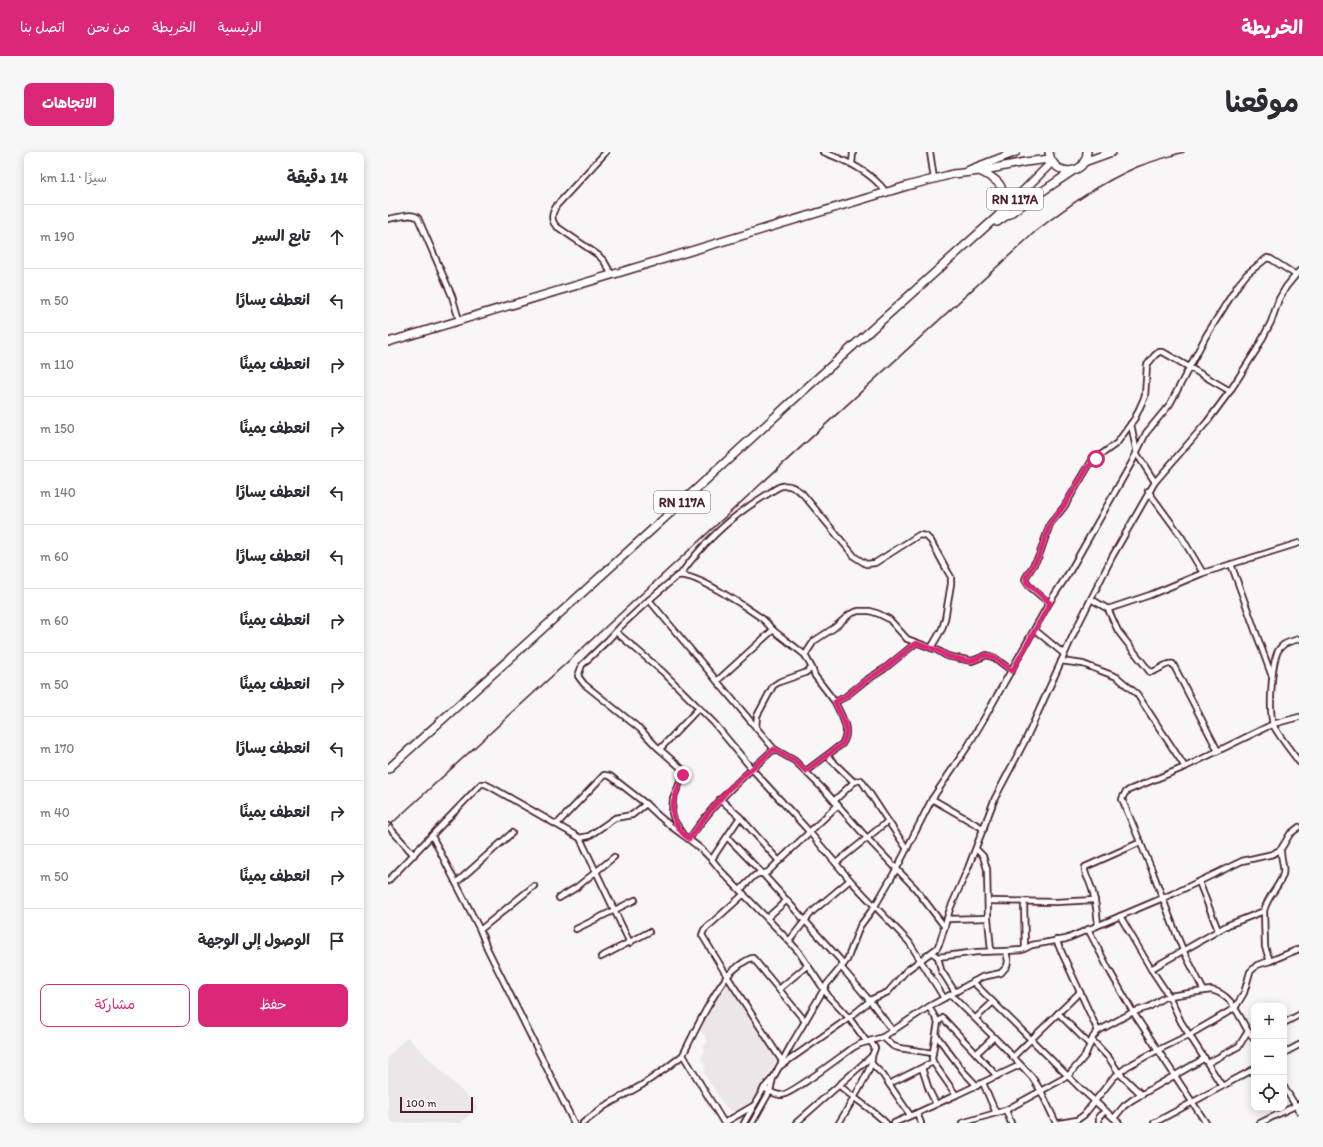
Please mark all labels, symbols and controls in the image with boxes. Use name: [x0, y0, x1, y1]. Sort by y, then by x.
text: الخريطة: [1241, 16, 1303, 39]
text: اتصل بنا: [20, 19, 65, 36]
text: من نحن: [87, 19, 130, 36]
text: الخريطة: [152, 19, 196, 36]
text: الرئيسية: [218, 19, 262, 36]
button: الاتجاهات: [24, 83, 114, 126]
text: موقعنا: [1225, 85, 1299, 119]
text: 14 دقيقة: [287, 167, 348, 187]
text: سيرًا · 1.1 km: [40, 170, 107, 185]
road number: RN 117A: [987, 188, 1043, 210]
icon: ahead: [326, 226, 348, 248]
text: تابع السير: [253, 227, 310, 245]
text: 190 m: [40, 229, 75, 244]
icon: left: [326, 290, 348, 312]
text: انعطف يسارًا: [236, 291, 310, 309]
text: 50 m: [40, 293, 69, 308]
icon: right: [326, 354, 348, 376]
text: انعطف يمينًا: [240, 355, 310, 373]
text: 110 m: [40, 357, 74, 372]
icon: right: [326, 418, 348, 440]
text: انعطف يمينًا: [240, 419, 310, 437]
text: 150 m: [40, 421, 75, 436]
route start: [1087, 450, 1105, 468]
icon: left: [326, 482, 348, 504]
text: انعطف يسارًا: [236, 483, 310, 501]
text: 140 m: [40, 485, 76, 500]
road number: RN 117A: [654, 491, 710, 513]
icon: left: [326, 546, 348, 568]
text: انعطف يسارًا: [236, 547, 310, 565]
text: 60 m: [40, 549, 69, 564]
icon: right: [326, 610, 348, 632]
text: انعطف يمينًا: [240, 611, 310, 629]
text: 60 m: [40, 613, 69, 628]
icon: right: [326, 674, 348, 696]
text: انعطف يمينًا: [240, 675, 310, 693]
text: 50 m: [40, 677, 69, 692]
icon: left: [326, 738, 348, 760]
text: انعطف يسارًا: [236, 739, 310, 757]
text: 170 m: [40, 741, 74, 756]
route end: [674, 766, 692, 784]
icon: right: [326, 802, 348, 824]
text: انعطف يمينًا: [240, 803, 310, 821]
text: 40 m: [40, 805, 70, 820]
icon: right: [326, 866, 348, 888]
text: انعطف يمينًا: [240, 867, 310, 885]
text: 50 m: [40, 869, 69, 884]
icon: arrive: [326, 930, 348, 952]
text: الوصول إلى الوجهة: [198, 931, 310, 949]
button: مشاركة: [40, 984, 190, 1027]
button: حفظ: [198, 984, 348, 1027]
map controls: [1251, 1003, 1287, 1111]
button: +: [1251, 1003, 1287, 1039]
button: −: [1251, 1039, 1287, 1075]
button: locate: [1251, 1075, 1287, 1111]
scale bar: [400, 1095, 473, 1114]
text: 100 m: [406, 1097, 436, 1110]

